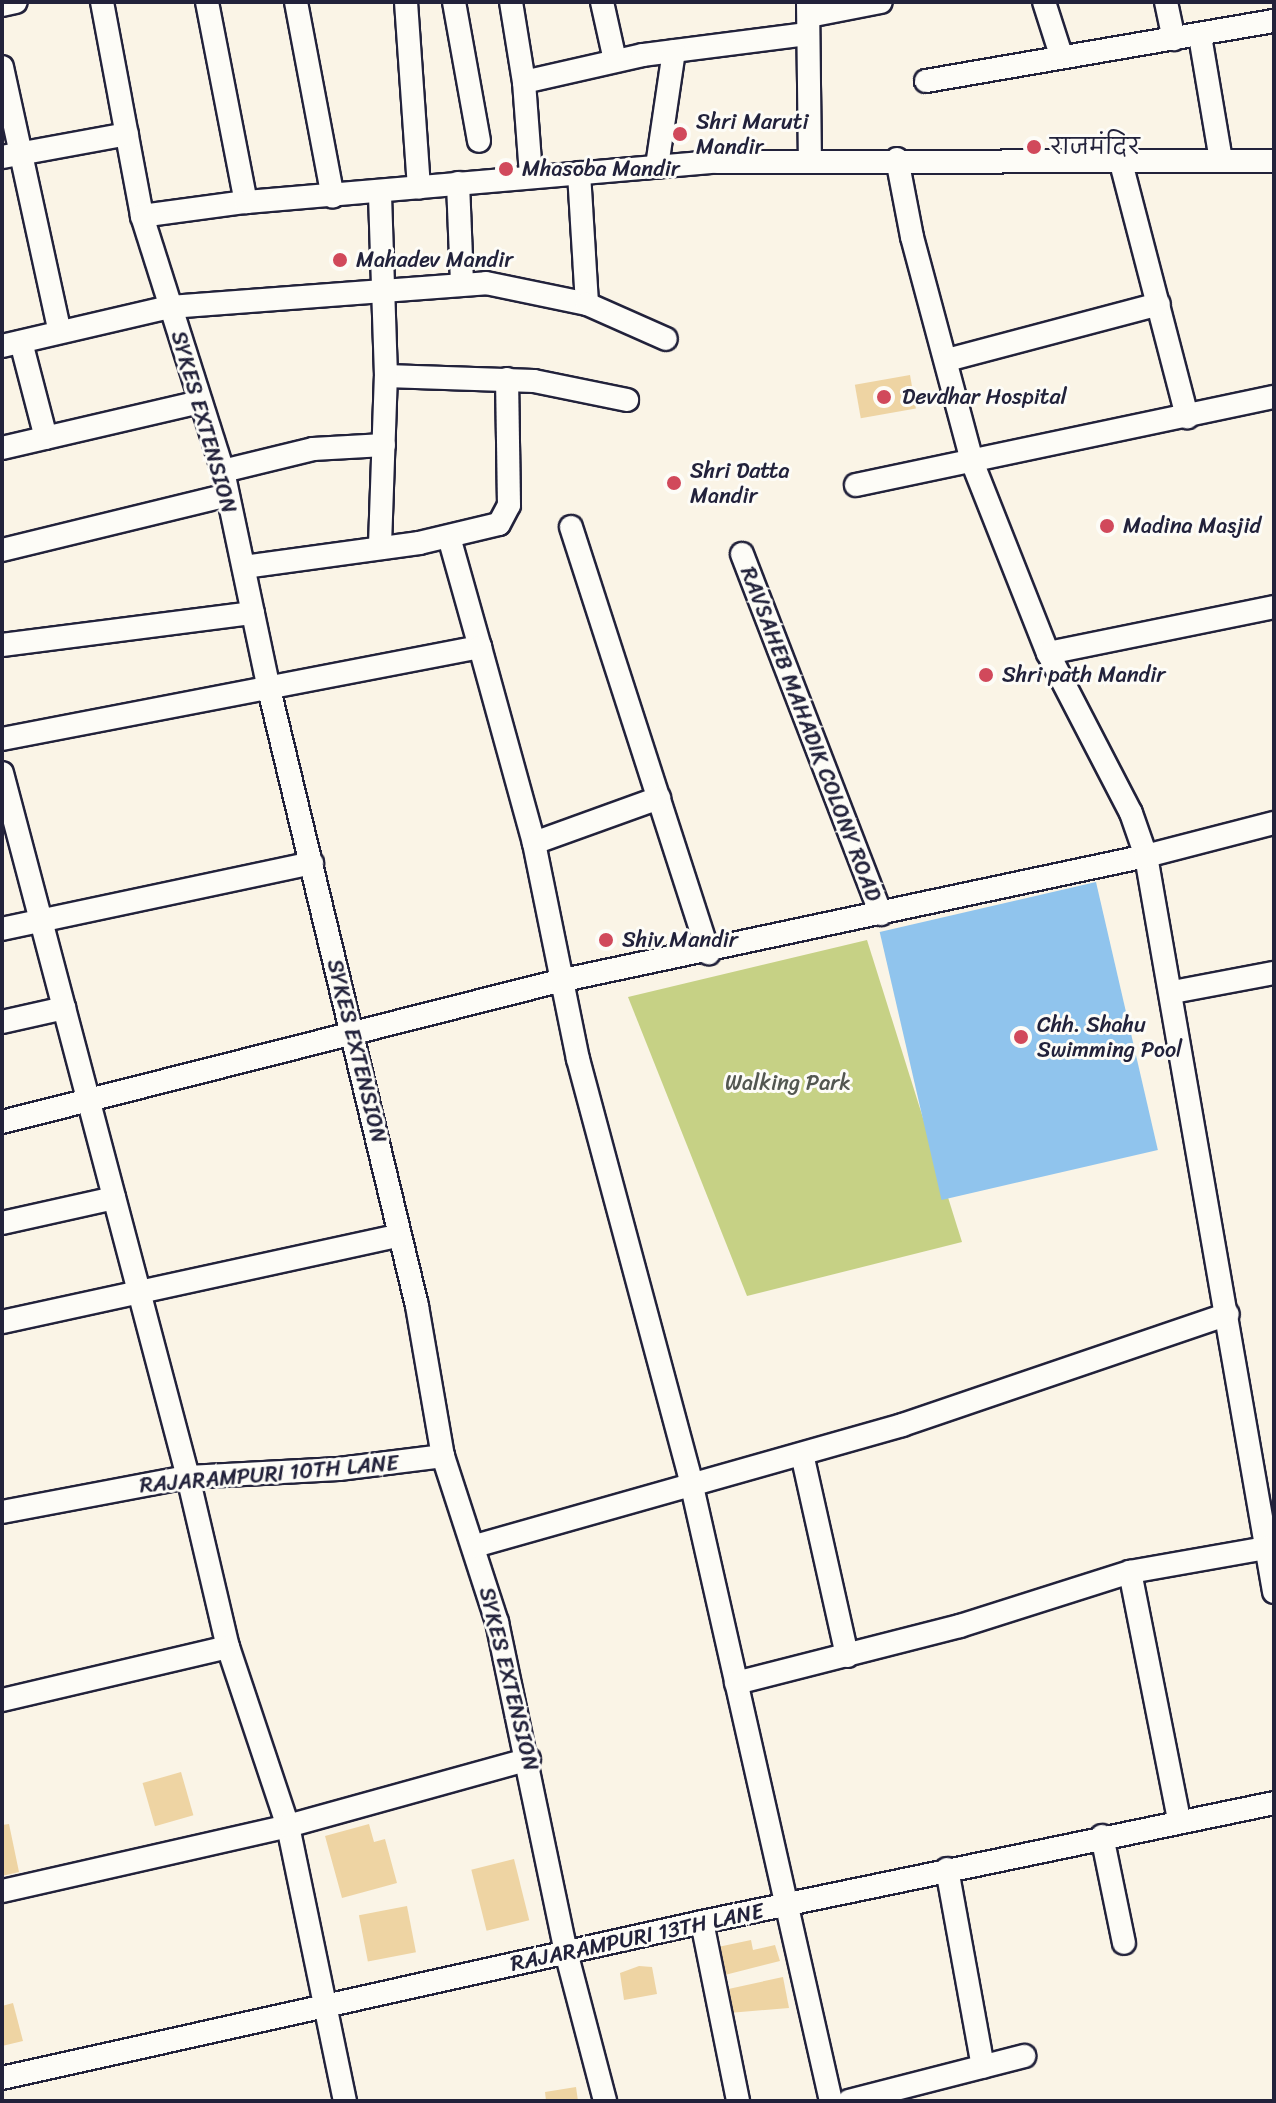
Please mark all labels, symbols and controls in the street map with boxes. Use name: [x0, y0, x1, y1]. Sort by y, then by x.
place label: Shri Maruti Mandir: [696, 108, 808, 160]
marker: Shri Maruti Mandir: [671, 125, 689, 143]
place label: राजमंदिर: [1050, 134, 1140, 160]
marker: राजमंदिर: [1025, 138, 1043, 156]
place label: Mhasoba Mandir: [522, 156, 680, 182]
marker: Mhasoba Mandir: [497, 160, 515, 178]
place label: Mahadev Mandir: [356, 247, 513, 273]
marker: Mahadev Mandir: [331, 251, 349, 269]
street label: SYKES EXTENSION: [165, 328, 243, 516]
place label: Devdhar Hospital: [902, 384, 1066, 410]
marker: Devdhar Hospital: [873, 386, 895, 408]
place label: Shri Datta Mandir: [690, 457, 790, 508]
marker: Shri Datta Mandir: [665, 474, 683, 492]
place label: Madina Masjid: [1123, 513, 1262, 539]
marker: Madina Masjid: [1098, 517, 1116, 535]
street label: RAVSAHEB MAHADIK COLONY ROAD: [735, 563, 887, 905]
place label: Shri path Mandir: [1002, 662, 1165, 688]
marker: Shri path Mandir: [977, 666, 995, 684]
place label: Shiv Mandir: [622, 927, 737, 953]
marker: Shiv Mandir: [597, 931, 615, 949]
street label: SYKES EXTENSION: [322, 957, 392, 1145]
place label: Chh. Shahu Swimming Pool: [1037, 1011, 1183, 1062]
marker: Chh. Shahu Swimming Pool: [1012, 1028, 1030, 1046]
park label: Walking Park: [725, 1070, 851, 1096]
street label: RAJARAMPURI 10TH LANE: [138, 1450, 400, 1498]
street label: SYKES EXTENSION: [474, 1585, 544, 1773]
street label: RAJARAMPURI 13TH LANE: [508, 1897, 766, 1977]

